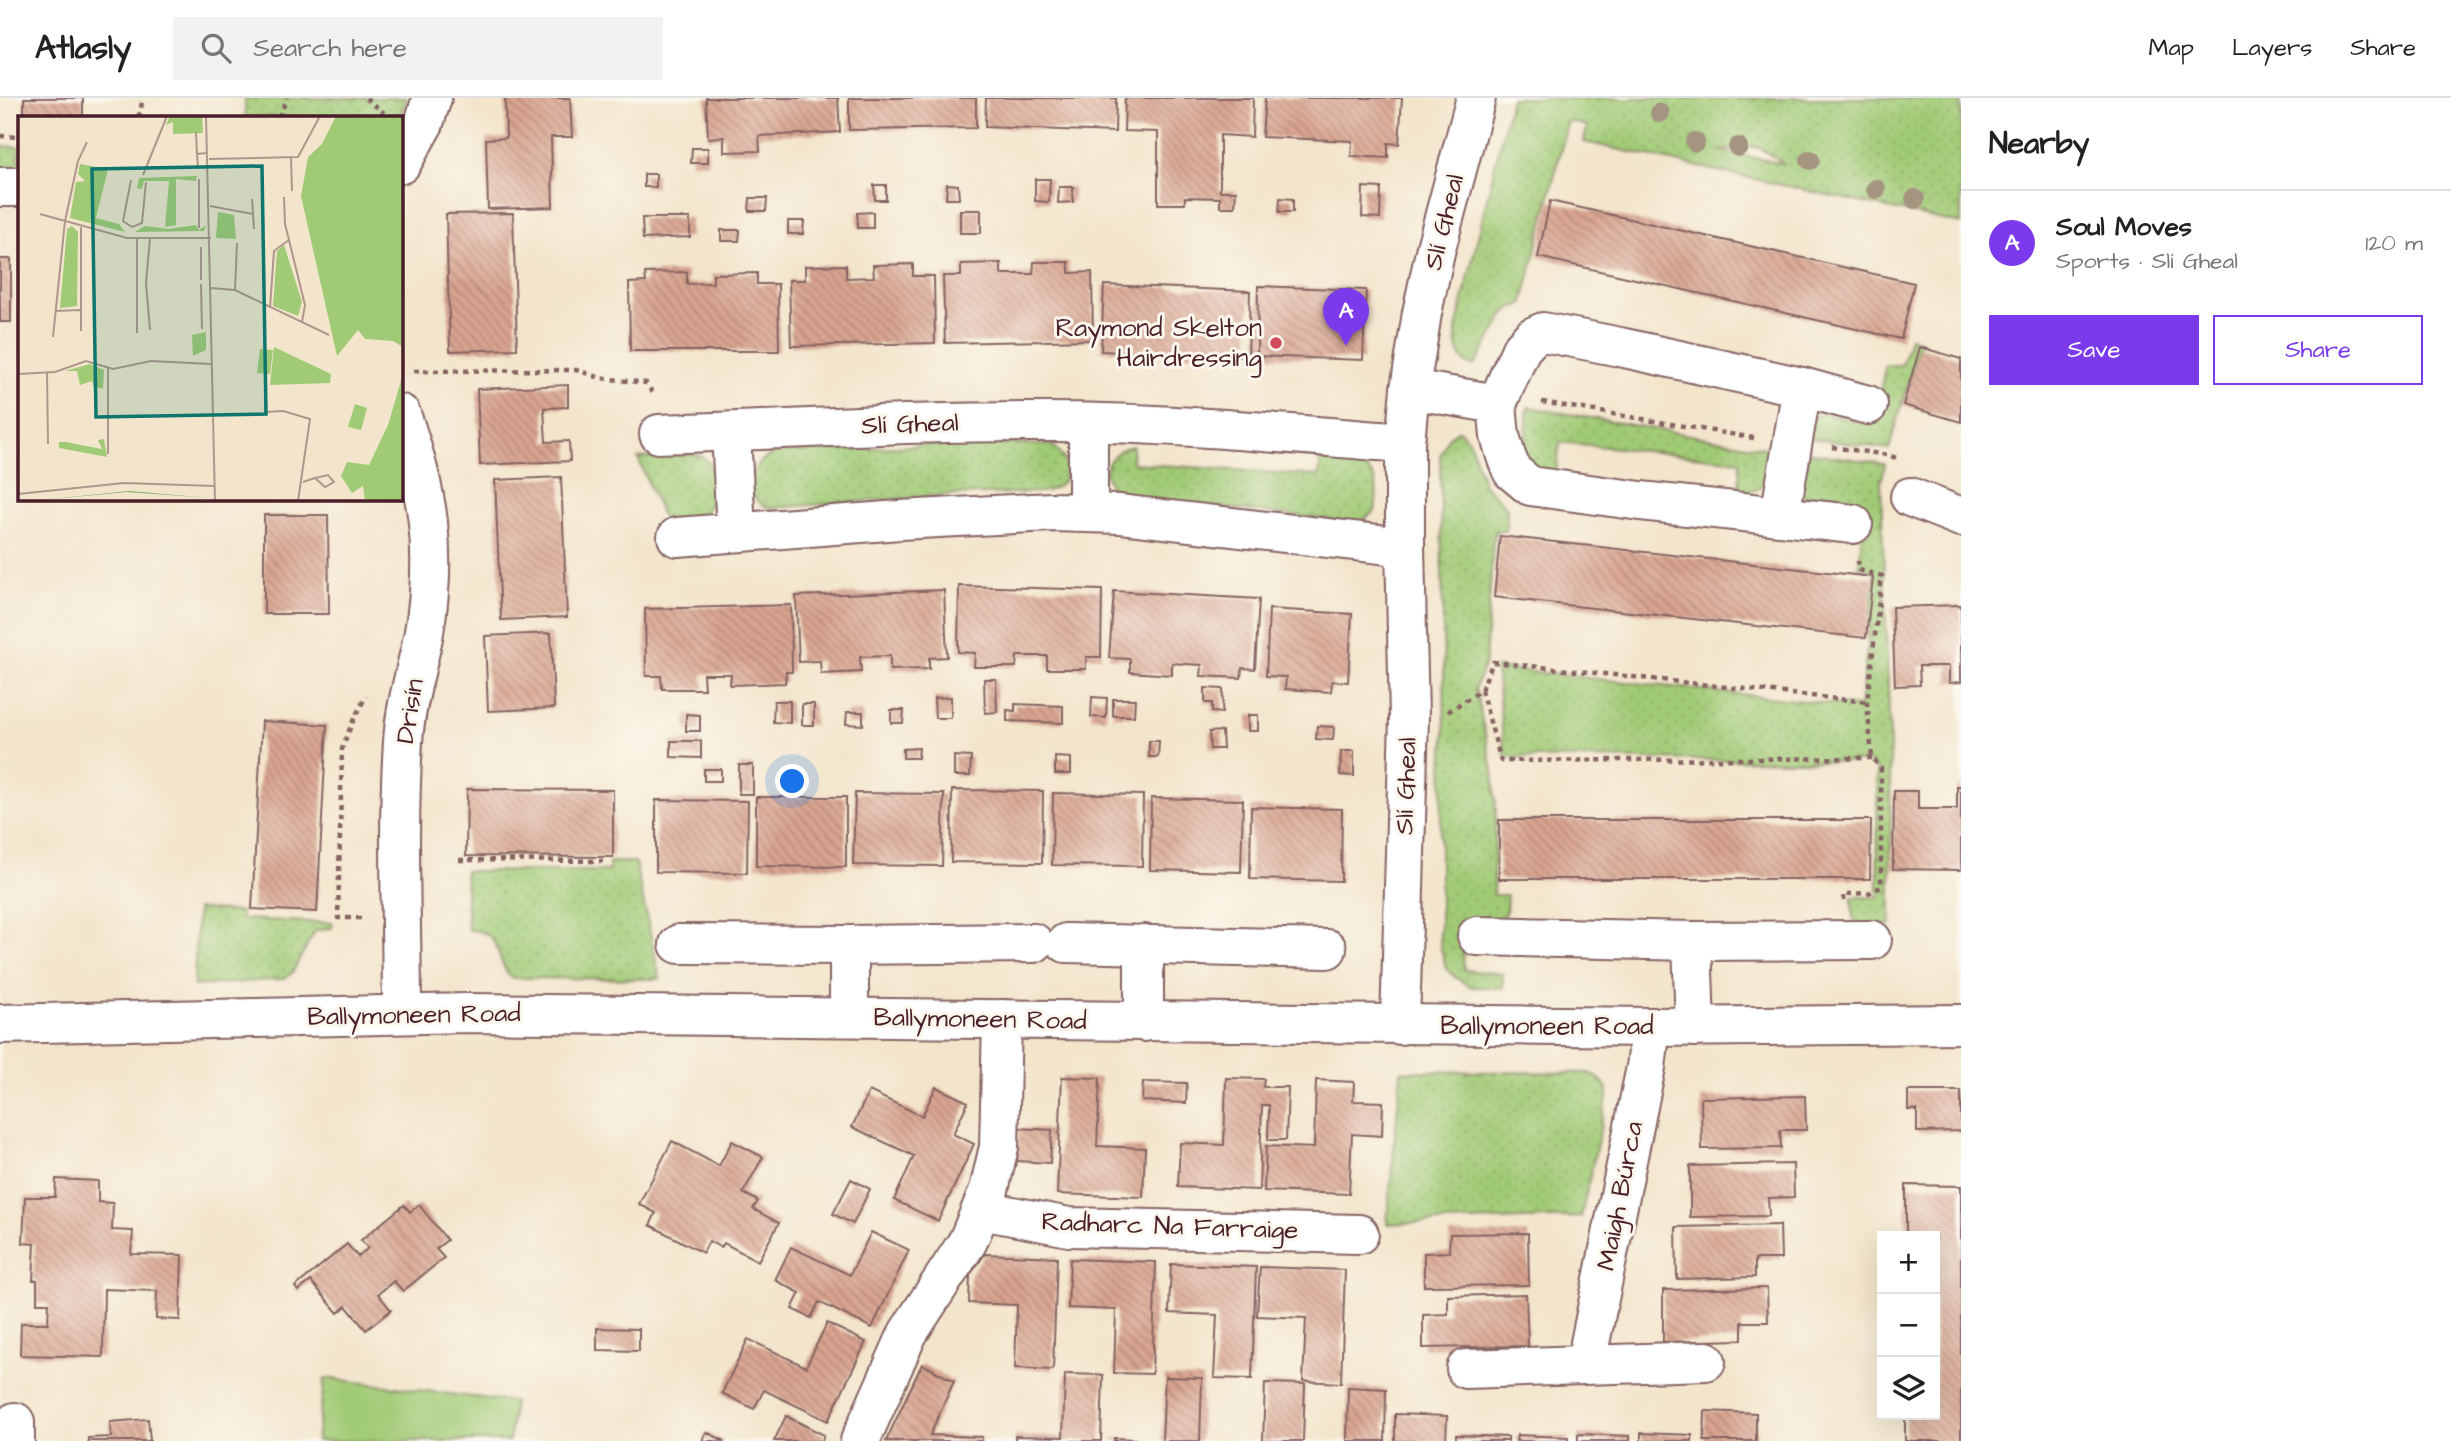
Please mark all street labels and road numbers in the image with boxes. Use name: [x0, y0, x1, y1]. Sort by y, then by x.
street label: Slí Gheal: [1415, 170, 1473, 274]
street label: Slí Gheal: [861, 404, 959, 444]
street label: Drisín: [387, 676, 433, 746]
street label: Slí Gheal: [1386, 737, 1426, 835]
street label: Ballymoneen Road: [307, 995, 521, 1037]
street label: Ballymoneen Road: [873, 999, 1087, 1041]
street label: Ballymoneen Road: [1440, 1008, 1654, 1046]
street label: Maigh Búrca: [1588, 1118, 1654, 1274]
street label: Radharc Na Farraige: [1041, 1204, 1299, 1250]

